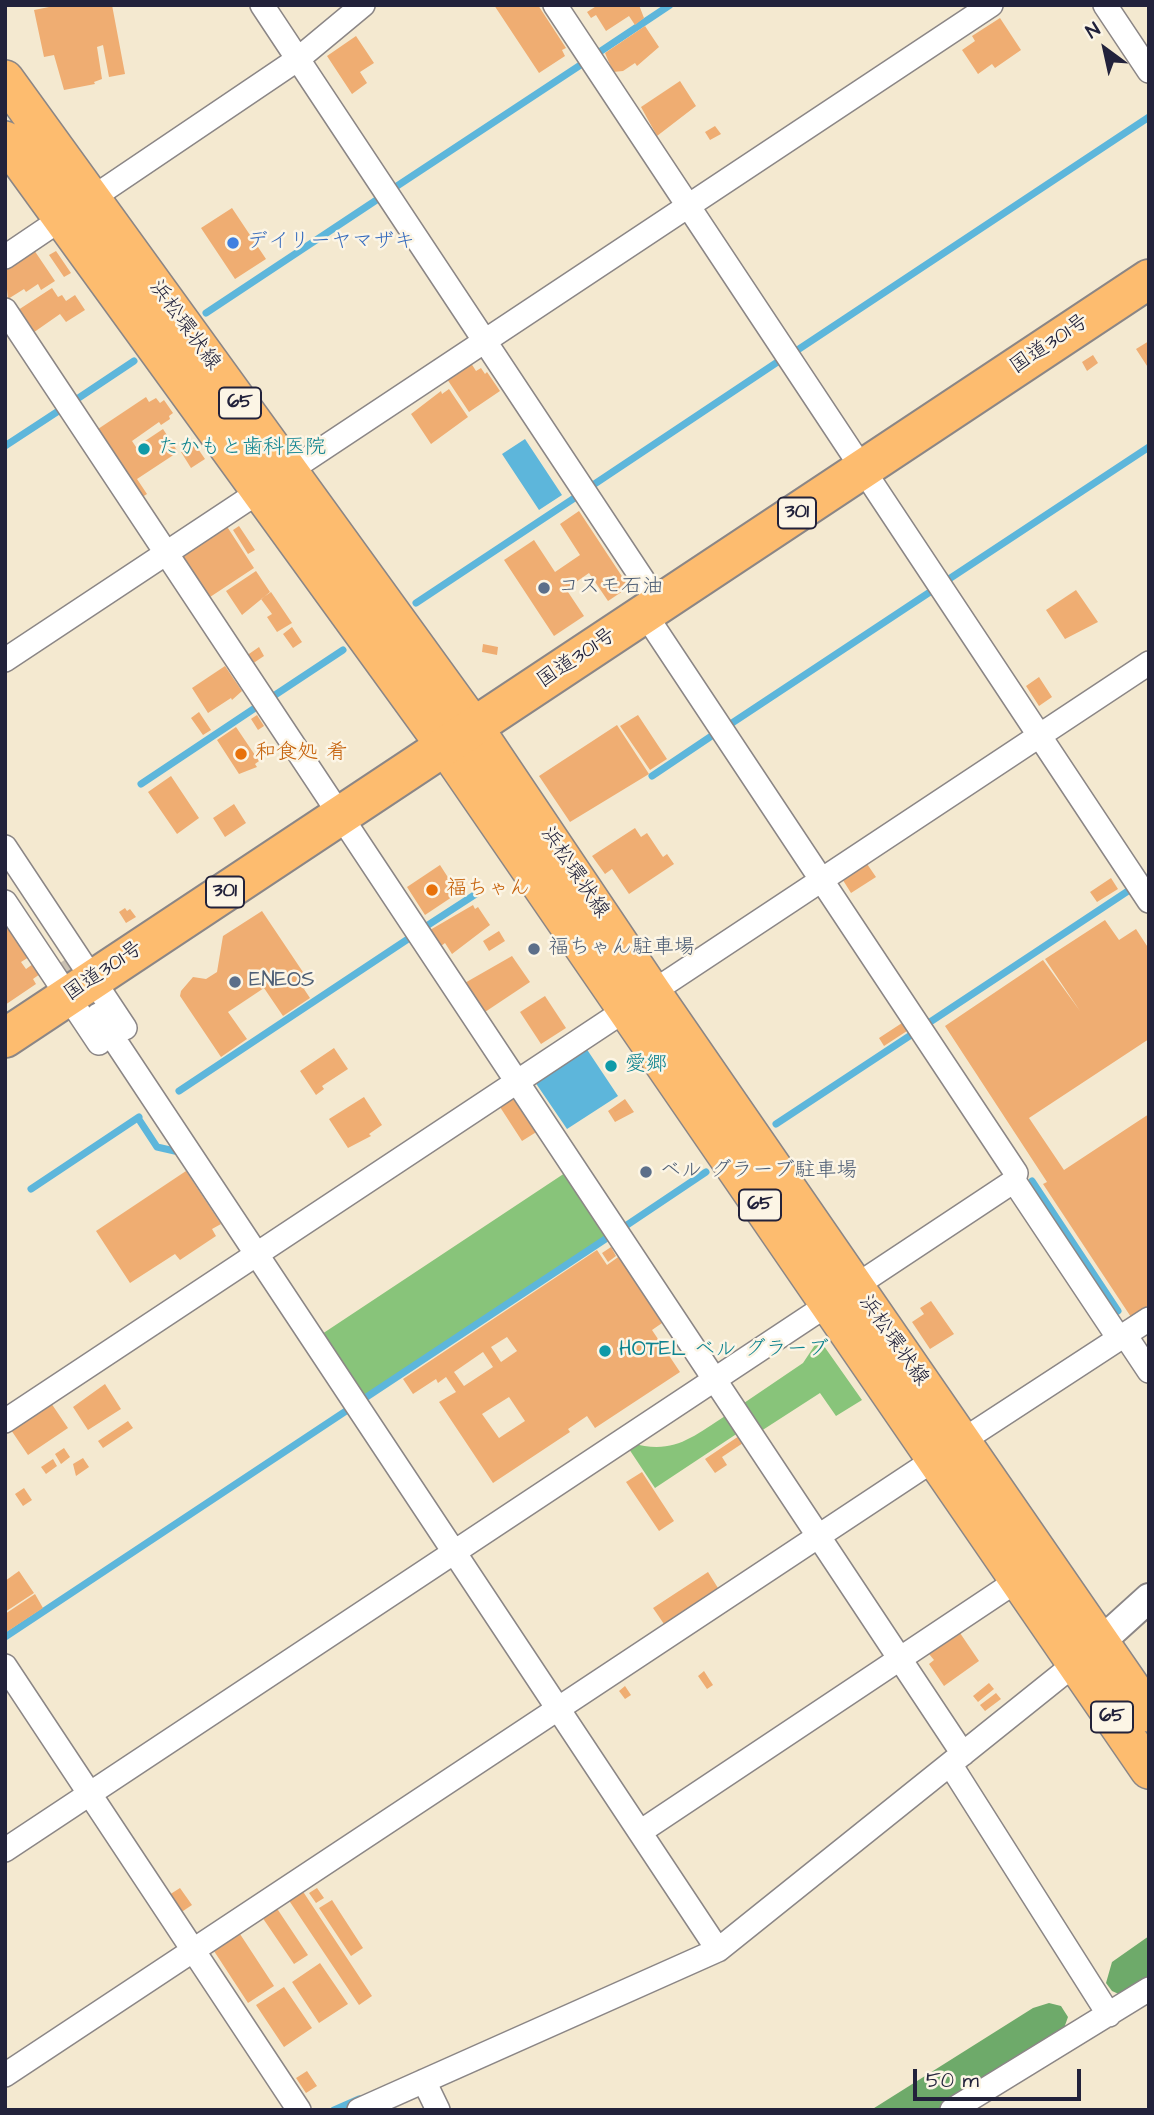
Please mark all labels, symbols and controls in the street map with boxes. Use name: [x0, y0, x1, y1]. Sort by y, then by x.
north arrow: [1070, 14, 1140, 84]
text: N: [1081, 16, 1106, 46]
place label: デイリーヤマザキ: [247, 230, 415, 256]
marker: デイリーヤマザキ: [225, 235, 241, 251]
street label: 浜松環状線: [143, 276, 225, 376]
street label: 国道301号: [1006, 309, 1094, 381]
road number: 65: [219, 388, 261, 418]
place label: たかもと歯科医院: [158, 436, 326, 462]
marker: たかもと歯科医院: [136, 441, 152, 457]
road number: 301: [778, 498, 816, 528]
place label: コスモ石油: [558, 575, 663, 601]
marker: コスモ石油: [536, 580, 552, 596]
street label: 国道301号: [533, 623, 621, 695]
place label: 和食処 肴: [255, 741, 347, 767]
marker: 和食処 肴: [233, 746, 249, 762]
street label: 浜松環状線: [534, 822, 614, 924]
road number: 301: [206, 876, 244, 908]
place label: 福ちゃん: [446, 877, 530, 903]
marker: 福ちゃん: [424, 882, 440, 898]
street label: 国道301号: [60, 936, 148, 1008]
place label: 福ちゃん駐車場: [548, 936, 695, 962]
marker: 福ちゃん駐車場: [526, 941, 542, 957]
place label: ENEOS: [249, 969, 315, 995]
marker: ENEOS: [227, 974, 243, 990]
place label: 愛郷: [625, 1053, 667, 1079]
marker: 愛郷: [603, 1058, 619, 1074]
place label: ベル グラーブ駐車場: [660, 1159, 857, 1185]
marker: ベル グラーブ駐車場: [638, 1164, 654, 1180]
road number: 65: [739, 1190, 781, 1220]
street label: 浜松環状線: [853, 1291, 933, 1391]
place label: HOTEL ベル グラーブ: [619, 1338, 829, 1364]
marker: HOTEL ベル グラーブ: [597, 1343, 613, 1359]
road number: 65: [1091, 1702, 1133, 1732]
scale bar: [916, 2056, 1084, 2100]
text: 50 m: [926, 2066, 979, 2095]

